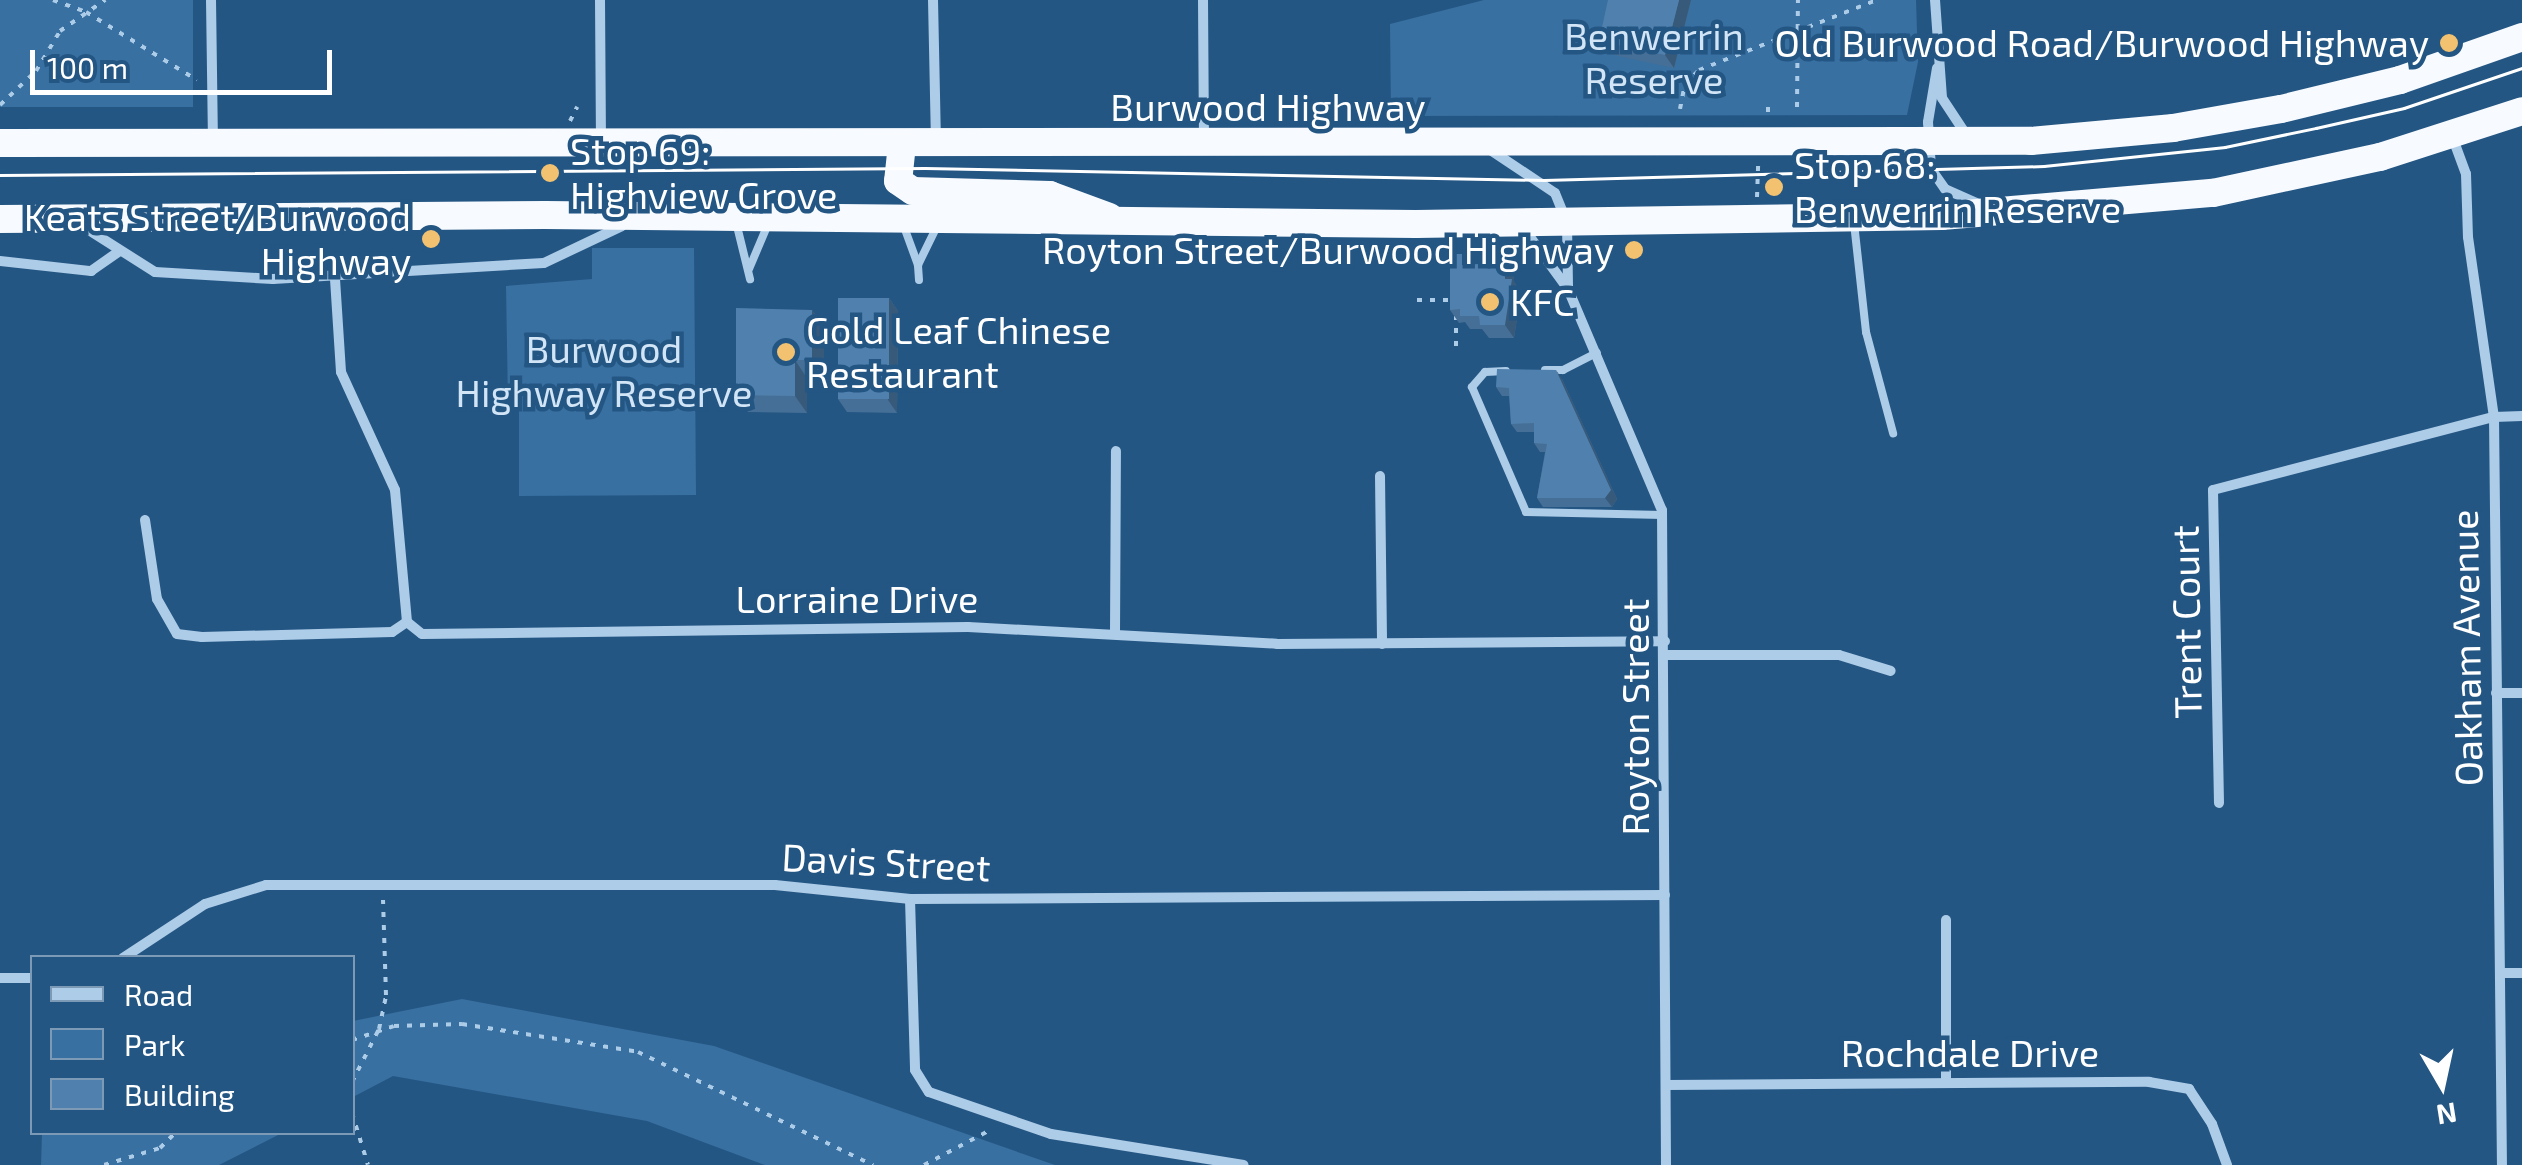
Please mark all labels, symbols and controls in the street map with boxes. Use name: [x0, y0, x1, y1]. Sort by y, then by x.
park label: Benwerrin Reserve: [1564, 13, 1744, 102]
place label: Old Burwood Road/Burwood Highway: [1775, 20, 2429, 66]
scale bar: [35, 30, 338, 92]
marker: Old Burwood Road/Burwood Highway: [2438, 32, 2460, 54]
text: 100 m: [47, 49, 128, 85]
street label: Burwood Highway: [1110, 84, 1426, 130]
place label: Stop 69: Highview Grove: [570, 128, 838, 218]
place label: Stop 68: Benwerrin Reserve: [1794, 142, 2121, 232]
marker: Stop 69: Highview Grove: [539, 162, 561, 184]
marker: Stop 68: Benwerrin Reserve: [1763, 176, 1785, 198]
place label: Keats Street/Burwood Highway: [24, 194, 411, 284]
place label: Royton Street/Burwood Highway: [1042, 227, 1614, 273]
marker: Keats Street/Burwood Highway: [420, 228, 442, 250]
marker: Royton Street/Burwood Highway: [1623, 239, 1645, 261]
place label: KFC: [1510, 279, 1574, 325]
marker: KFC: [1479, 291, 1501, 313]
place label: Gold Leaf Chinese Restaurant: [806, 307, 1112, 396]
park label: Burwood Highway Reserve: [455, 326, 753, 416]
marker: Gold Leaf Chinese Restaurant: [775, 341, 797, 363]
street label: Oakham Avenue: [2441, 509, 2491, 787]
street label: Trent Court: [2162, 525, 2210, 719]
street label: Lorraine Drive: [736, 576, 978, 622]
street label: Royton Street: [1612, 599, 1658, 835]
street label: Davis Street: [780, 834, 992, 890]
legend: [30, 955, 355, 1135]
text: Road: [124, 976, 193, 1012]
text: Park: [124, 1026, 185, 1062]
street label: Rochdale Drive: [1841, 1030, 2099, 1076]
north arrow: [2392, 1035, 2492, 1135]
text: Building: [124, 1076, 235, 1112]
text: N: [2434, 1096, 2459, 1133]

